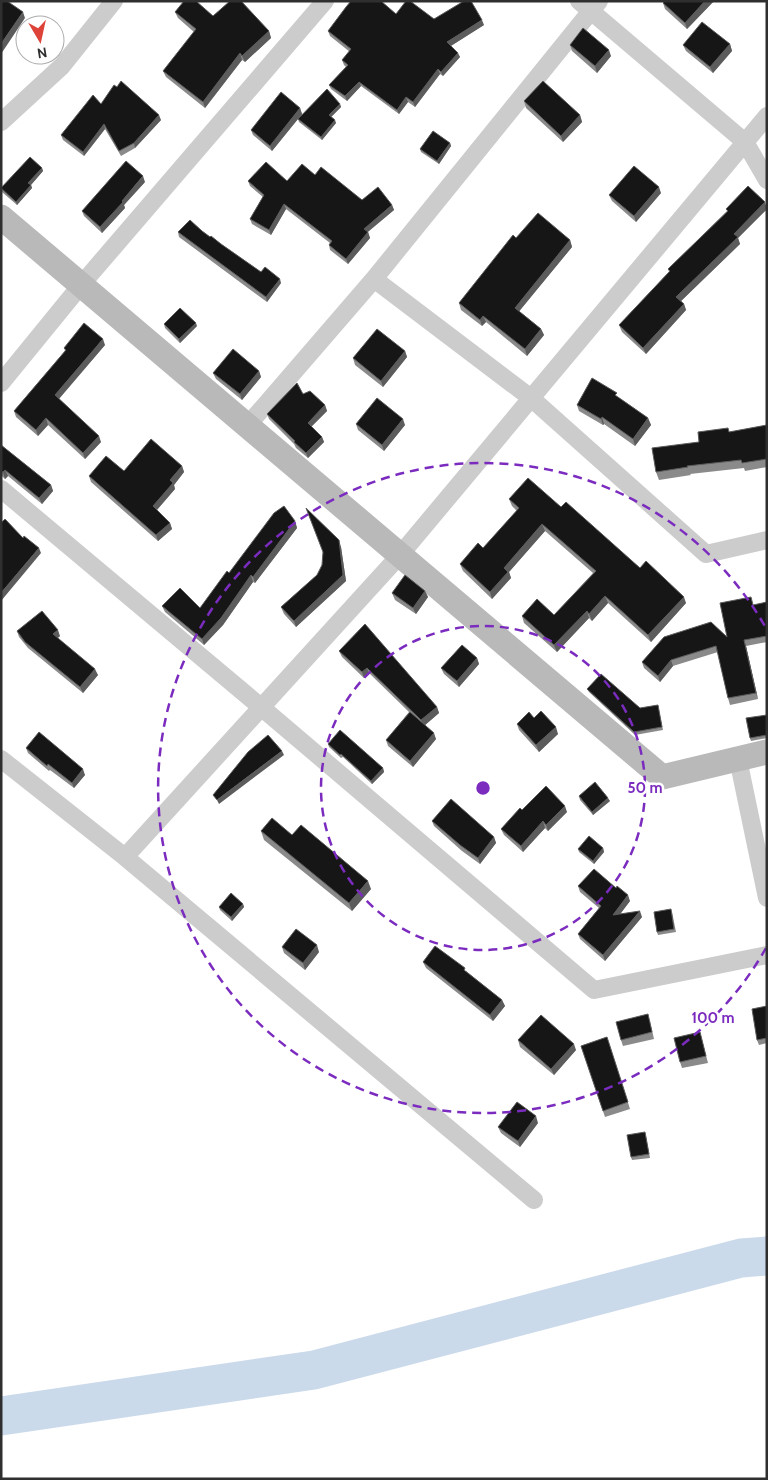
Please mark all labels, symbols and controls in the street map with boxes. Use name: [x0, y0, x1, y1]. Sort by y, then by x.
north arrow: [15, 15, 65, 65]
text: N: [36, 43, 48, 63]
centre of rings: [474, 779, 492, 797]
text: 50 m: [627, 779, 663, 797]
text: 100 m: [691, 1009, 735, 1027]

